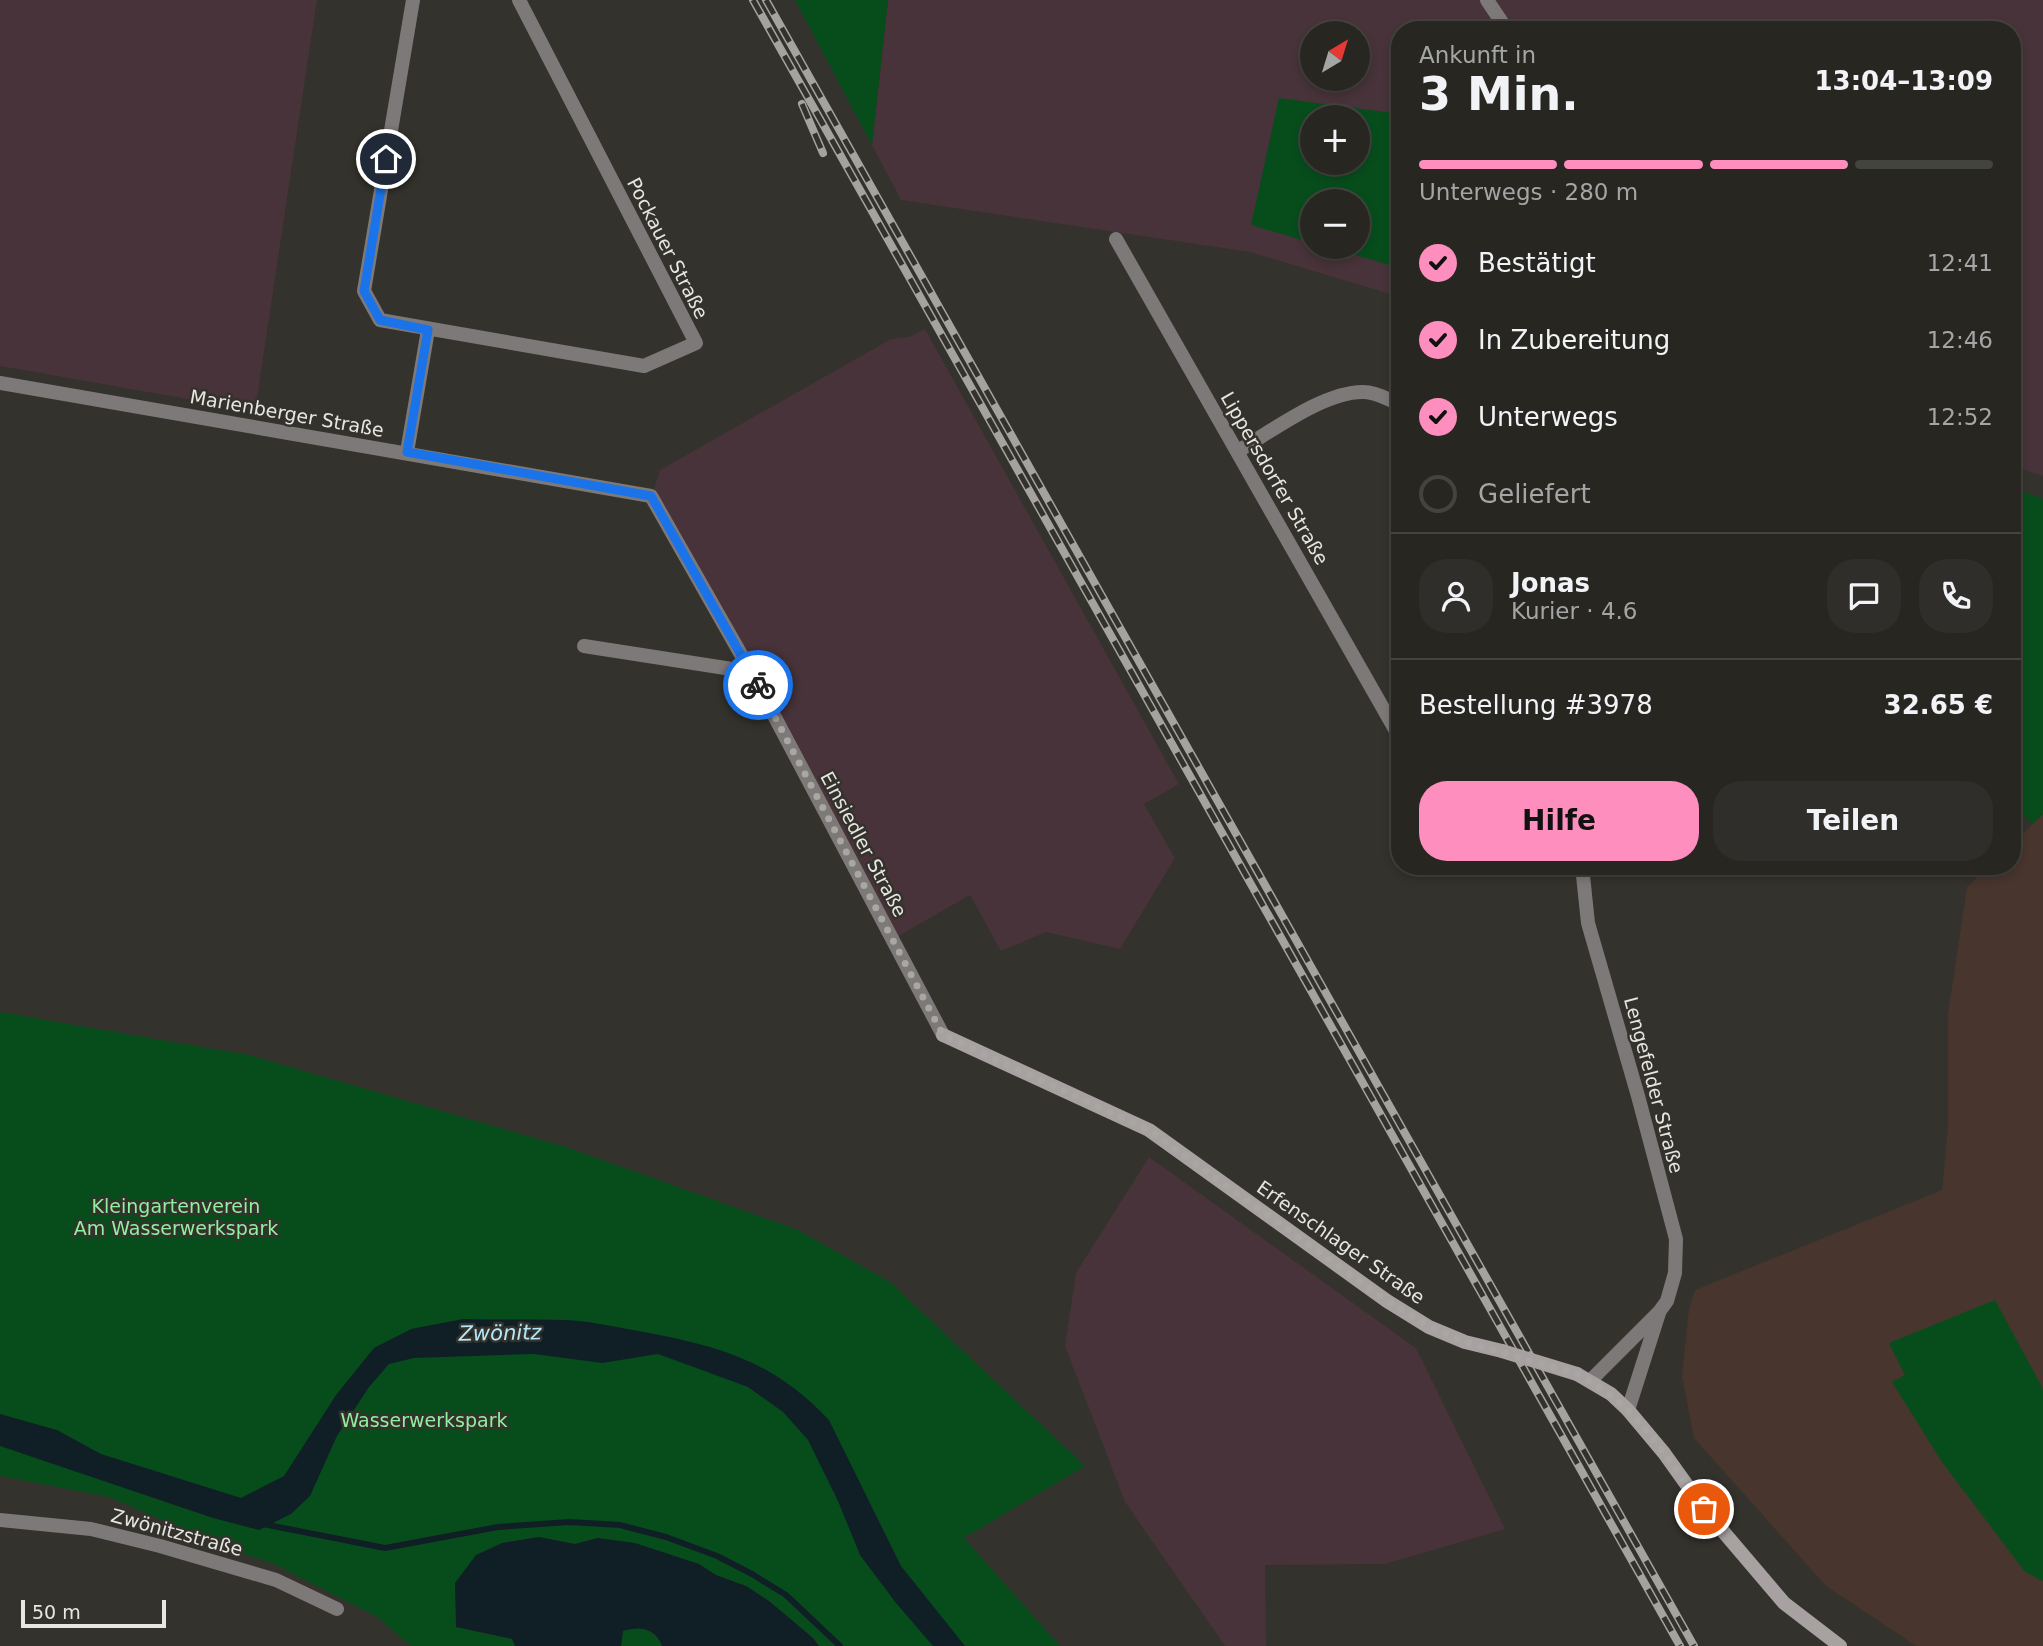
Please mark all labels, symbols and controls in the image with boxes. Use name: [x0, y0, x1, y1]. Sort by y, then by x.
north arrow: [1300, 21, 1370, 91]
map controls: [1300, 21, 1370, 259]
text: Ankunft in: [1419, 42, 1536, 68]
text: 13:04–13:09: [1814, 66, 1993, 96]
text: 3 Min.: [1419, 67, 1579, 121]
button: +: [1300, 105, 1370, 175]
pin: [356, 129, 416, 189]
icon: home: [367, 140, 405, 178]
street label: Pockauer Straße: [623, 174, 713, 322]
text: Unterwegs · 280 m: [1419, 179, 1638, 205]
button: −: [1300, 189, 1370, 259]
icon: check: [1419, 244, 1457, 282]
text: Bestätigt: [1478, 248, 1596, 278]
text: 12:41: [1927, 250, 1993, 276]
icon: check: [1419, 321, 1457, 359]
text: In Zubereitung: [1478, 325, 1670, 355]
text: 12:46: [1927, 327, 1993, 353]
street label: Marienberger Straße: [188, 385, 386, 441]
street label: Lippersdorfer Straße: [1217, 388, 1333, 568]
icon: check: [1419, 398, 1457, 436]
text: Unterwegs: [1478, 402, 1618, 432]
text: 12:52: [1927, 404, 1993, 430]
text: Geliefert: [1478, 479, 1591, 509]
button: person: [1419, 559, 1493, 633]
button: chat: [1827, 559, 1901, 633]
button: phone: [1919, 559, 1993, 633]
text: Jonas: [1511, 568, 1590, 598]
text: Kurier · 4.6: [1511, 598, 1637, 624]
courier: [723, 650, 793, 720]
icon: bike: [739, 666, 777, 704]
text: Bestellung #3978: [1419, 690, 1653, 720]
text: 32.65 €: [1884, 690, 1993, 720]
street label: Einsiedler Straße: [816, 767, 912, 921]
button: Hilfe: [1419, 781, 1699, 861]
button: Teilen: [1713, 781, 1993, 861]
street label: Lengefelder Straße: [1620, 994, 1688, 1176]
street label: Erfenschlager Straße: [1253, 1176, 1429, 1308]
park label: Kleingartenverein Am Wasserwerkspark: [74, 1195, 278, 1239]
water label: Zwönitz: [457, 1320, 543, 1346]
park label: Wasserwerkspark: [341, 1409, 507, 1431]
pin: [1674, 1479, 1734, 1539]
icon: bag: [1685, 1490, 1723, 1528]
street label: Zwönitzstraße: [109, 1504, 245, 1560]
scale bar: [21, 1597, 166, 1629]
text: 50 m: [32, 1601, 81, 1623]

